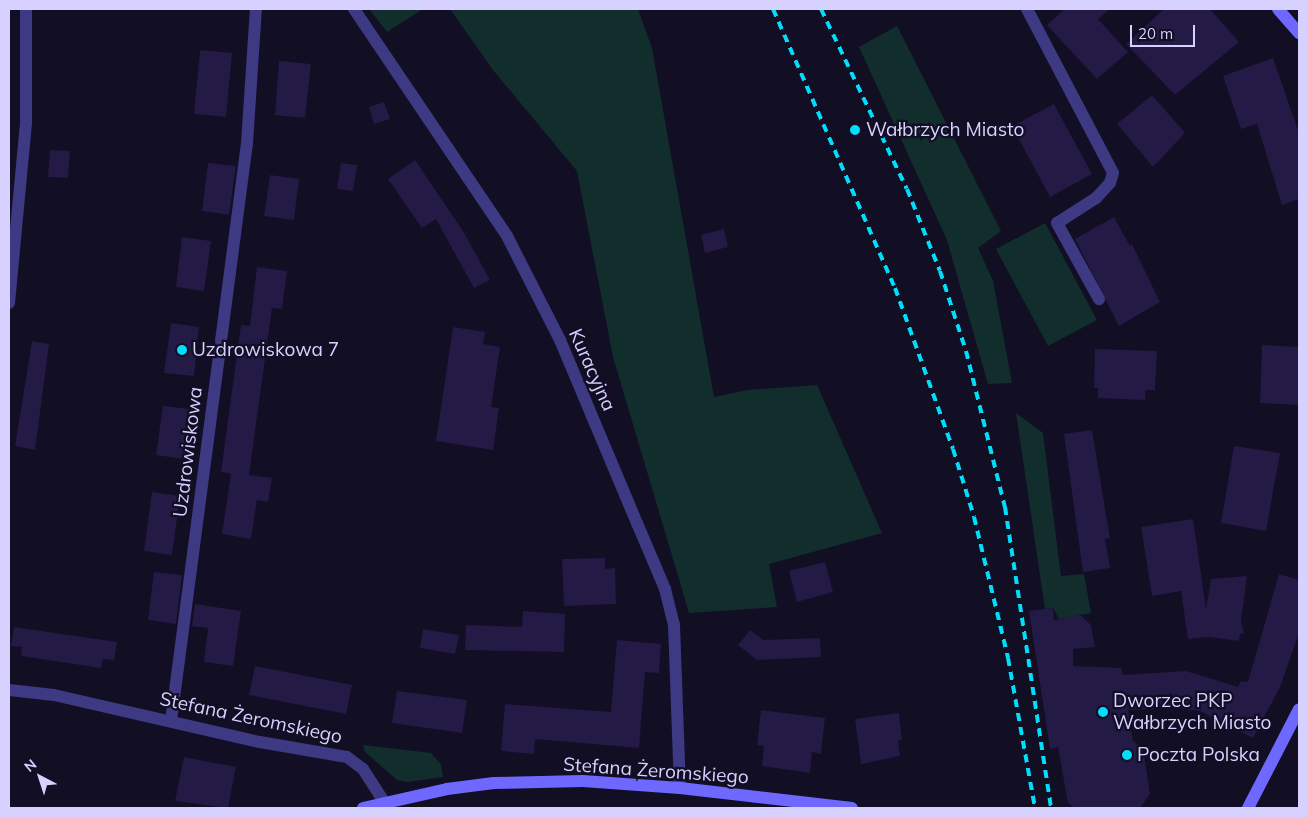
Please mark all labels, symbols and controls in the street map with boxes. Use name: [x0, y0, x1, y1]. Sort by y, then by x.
scale bar: [1133, 15, 1198, 47]
text: 20 m: [1138, 24, 1173, 43]
place label: Wałbrzych Miasto: [866, 119, 1024, 141]
marker: Wałbrzych Miasto: [848, 123, 862, 137]
street label: Kuracyjna: [564, 325, 620, 415]
place label: Uzdrowiskowa 7: [192, 339, 339, 361]
marker: Uzdrowiskowa 7: [176, 344, 188, 356]
street label: Uzdrowiskowa: [169, 386, 207, 518]
street label: Stefana Żeromskiego: [158, 688, 344, 748]
place label: Dworzec PKP Wałbrzych Miasto: [1113, 690, 1271, 734]
marker: Dworzec PKP Wałbrzych Miasto: [1097, 706, 1109, 718]
place label: Poczta Polska: [1137, 744, 1260, 766]
marker: Poczta Polska: [1121, 749, 1133, 761]
north arrow: [15, 752, 65, 802]
street label: Stefana Żeromskiego: [562, 753, 750, 789]
text: N: [21, 755, 40, 776]

